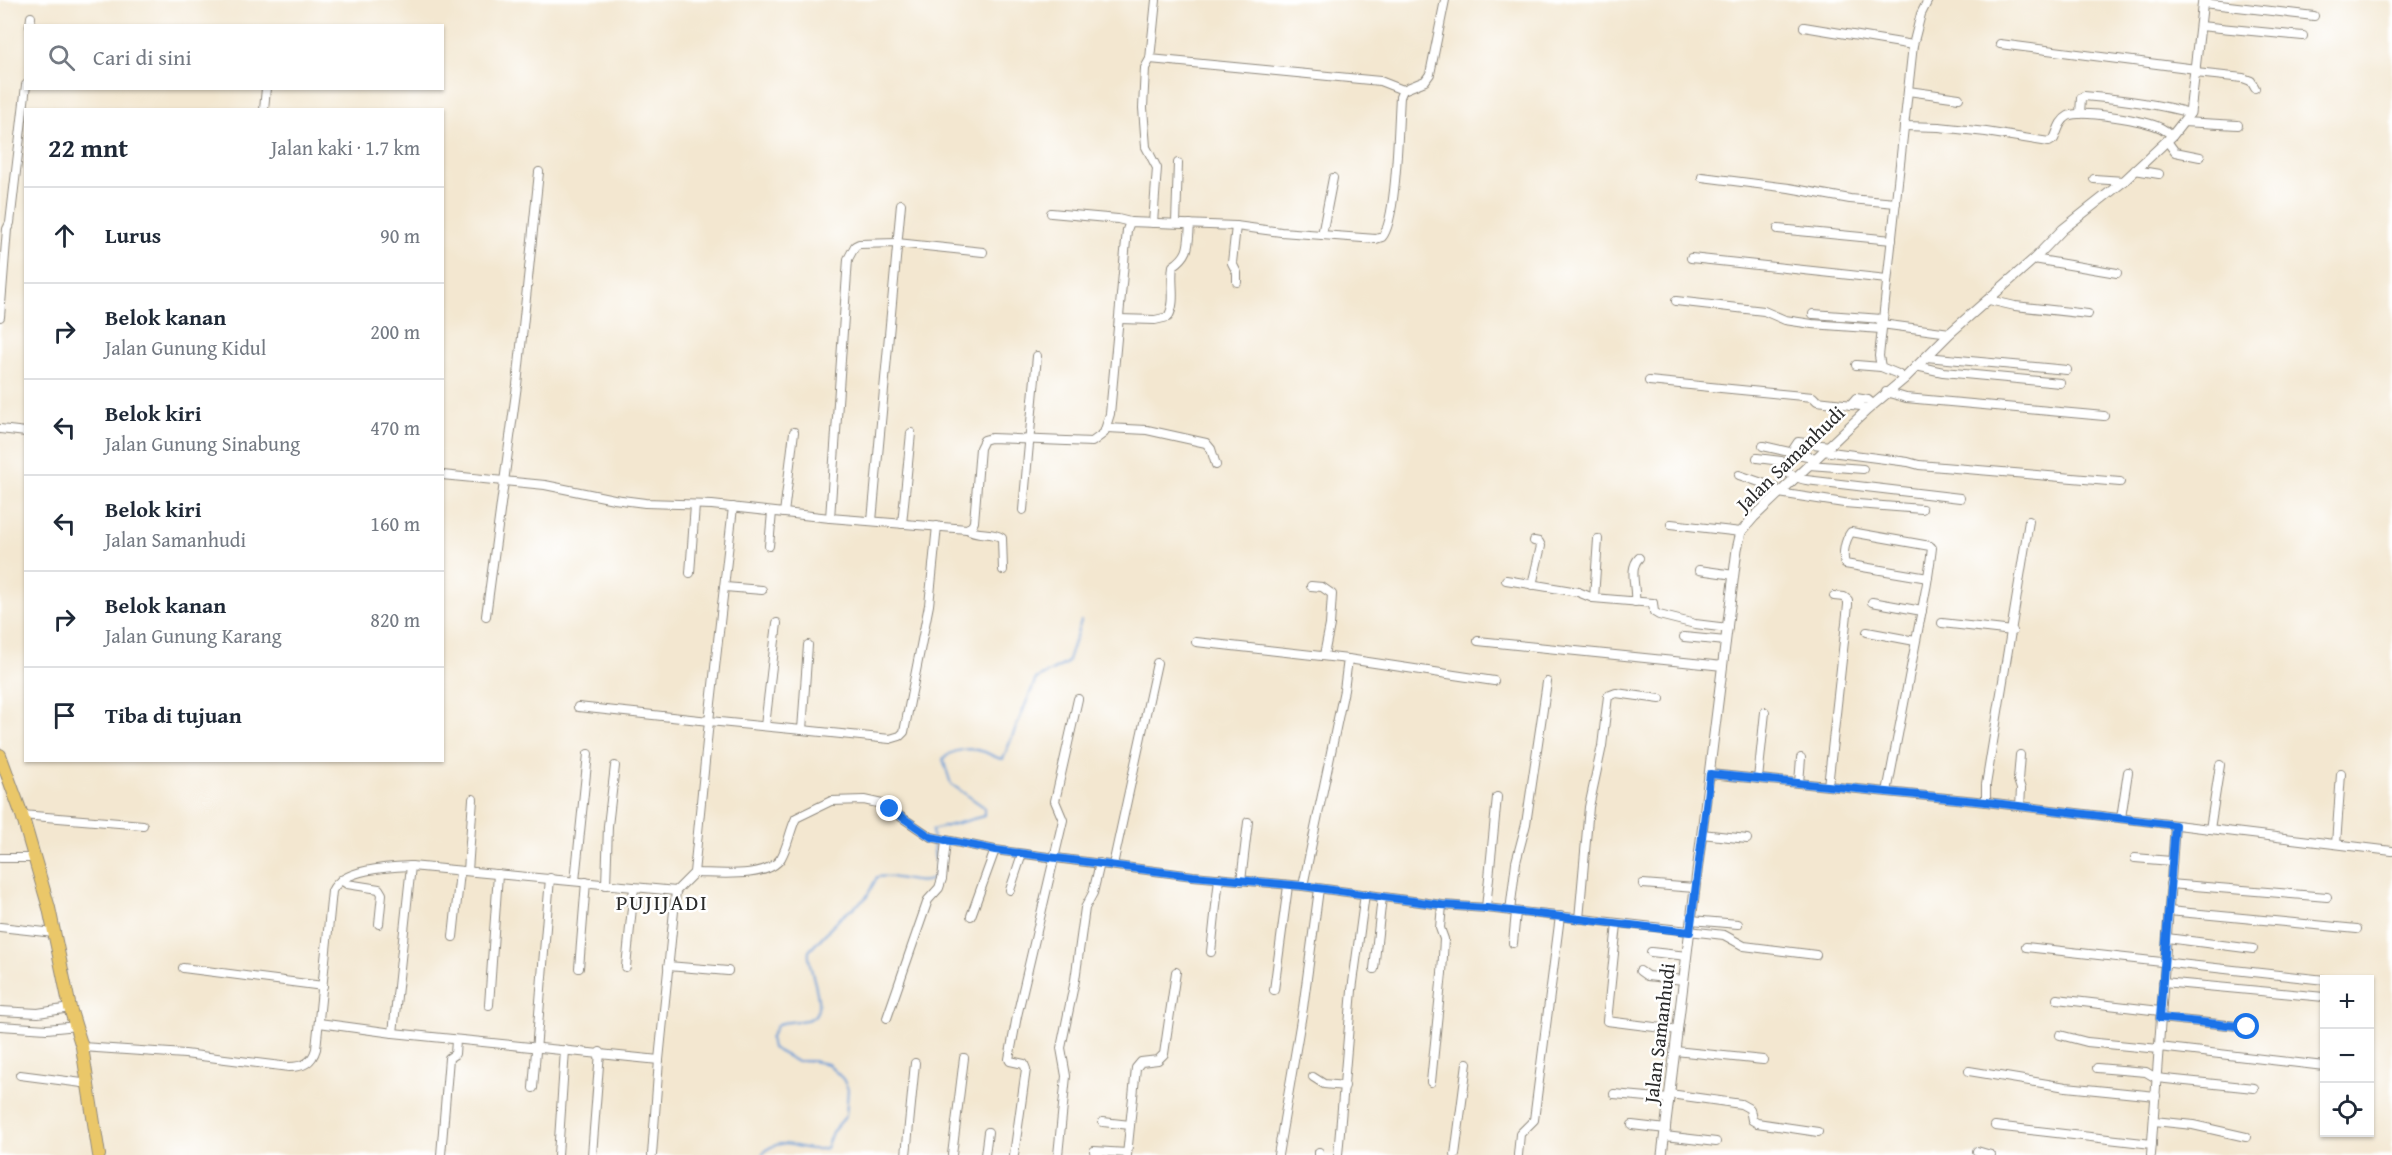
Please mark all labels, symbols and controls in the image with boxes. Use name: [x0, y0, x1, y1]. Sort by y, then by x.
search box: [24, 24, 444, 90]
icon: search: [45, 41, 78, 74]
text: Cari di sini: [93, 41, 192, 73]
text: 22 mnt: [48, 128, 128, 167]
text: Jalan kaki · 1.7 km: [271, 133, 420, 162]
icon: ahead: [48, 219, 81, 252]
text: Lurus: [105, 219, 161, 251]
text: 90 m: [380, 221, 420, 250]
text: Belok kanan: [105, 301, 226, 333]
icon: right: [48, 315, 81, 348]
text: 200 m: [370, 317, 420, 346]
text: Jalan Gunung Kidul: [105, 333, 266, 362]
text: Belok kiri: [105, 397, 202, 429]
street label: Jalan Samanhudi: [1727, 398, 1851, 520]
icon: left: [48, 411, 81, 444]
text: 470 m: [370, 413, 420, 442]
text: Jalan Gunung Sinabung: [105, 429, 300, 458]
text: Belok kiri: [105, 493, 202, 525]
icon: left: [48, 507, 81, 540]
text: 160 m: [370, 509, 420, 538]
text: Jalan Samanhudi: [105, 525, 246, 554]
text: Belok kanan: [105, 589, 226, 621]
icon: right: [48, 603, 81, 636]
text: 820 m: [370, 605, 420, 634]
text: Jalan Gunung Karang: [105, 621, 282, 650]
icon: arrive: [48, 699, 81, 732]
text: Tiba di tujuan: [105, 699, 242, 731]
route end: [876, 795, 902, 821]
district label: PUJIJADI: [616, 886, 708, 918]
street label: Jalan Samanhudi: [1636, 961, 1682, 1108]
map controls: [2320, 975, 2374, 1137]
button: +: [2320, 975, 2374, 1029]
route start: [2233, 1013, 2259, 1039]
button: −: [2320, 1029, 2374, 1083]
button: locate: [2320, 1083, 2374, 1137]

